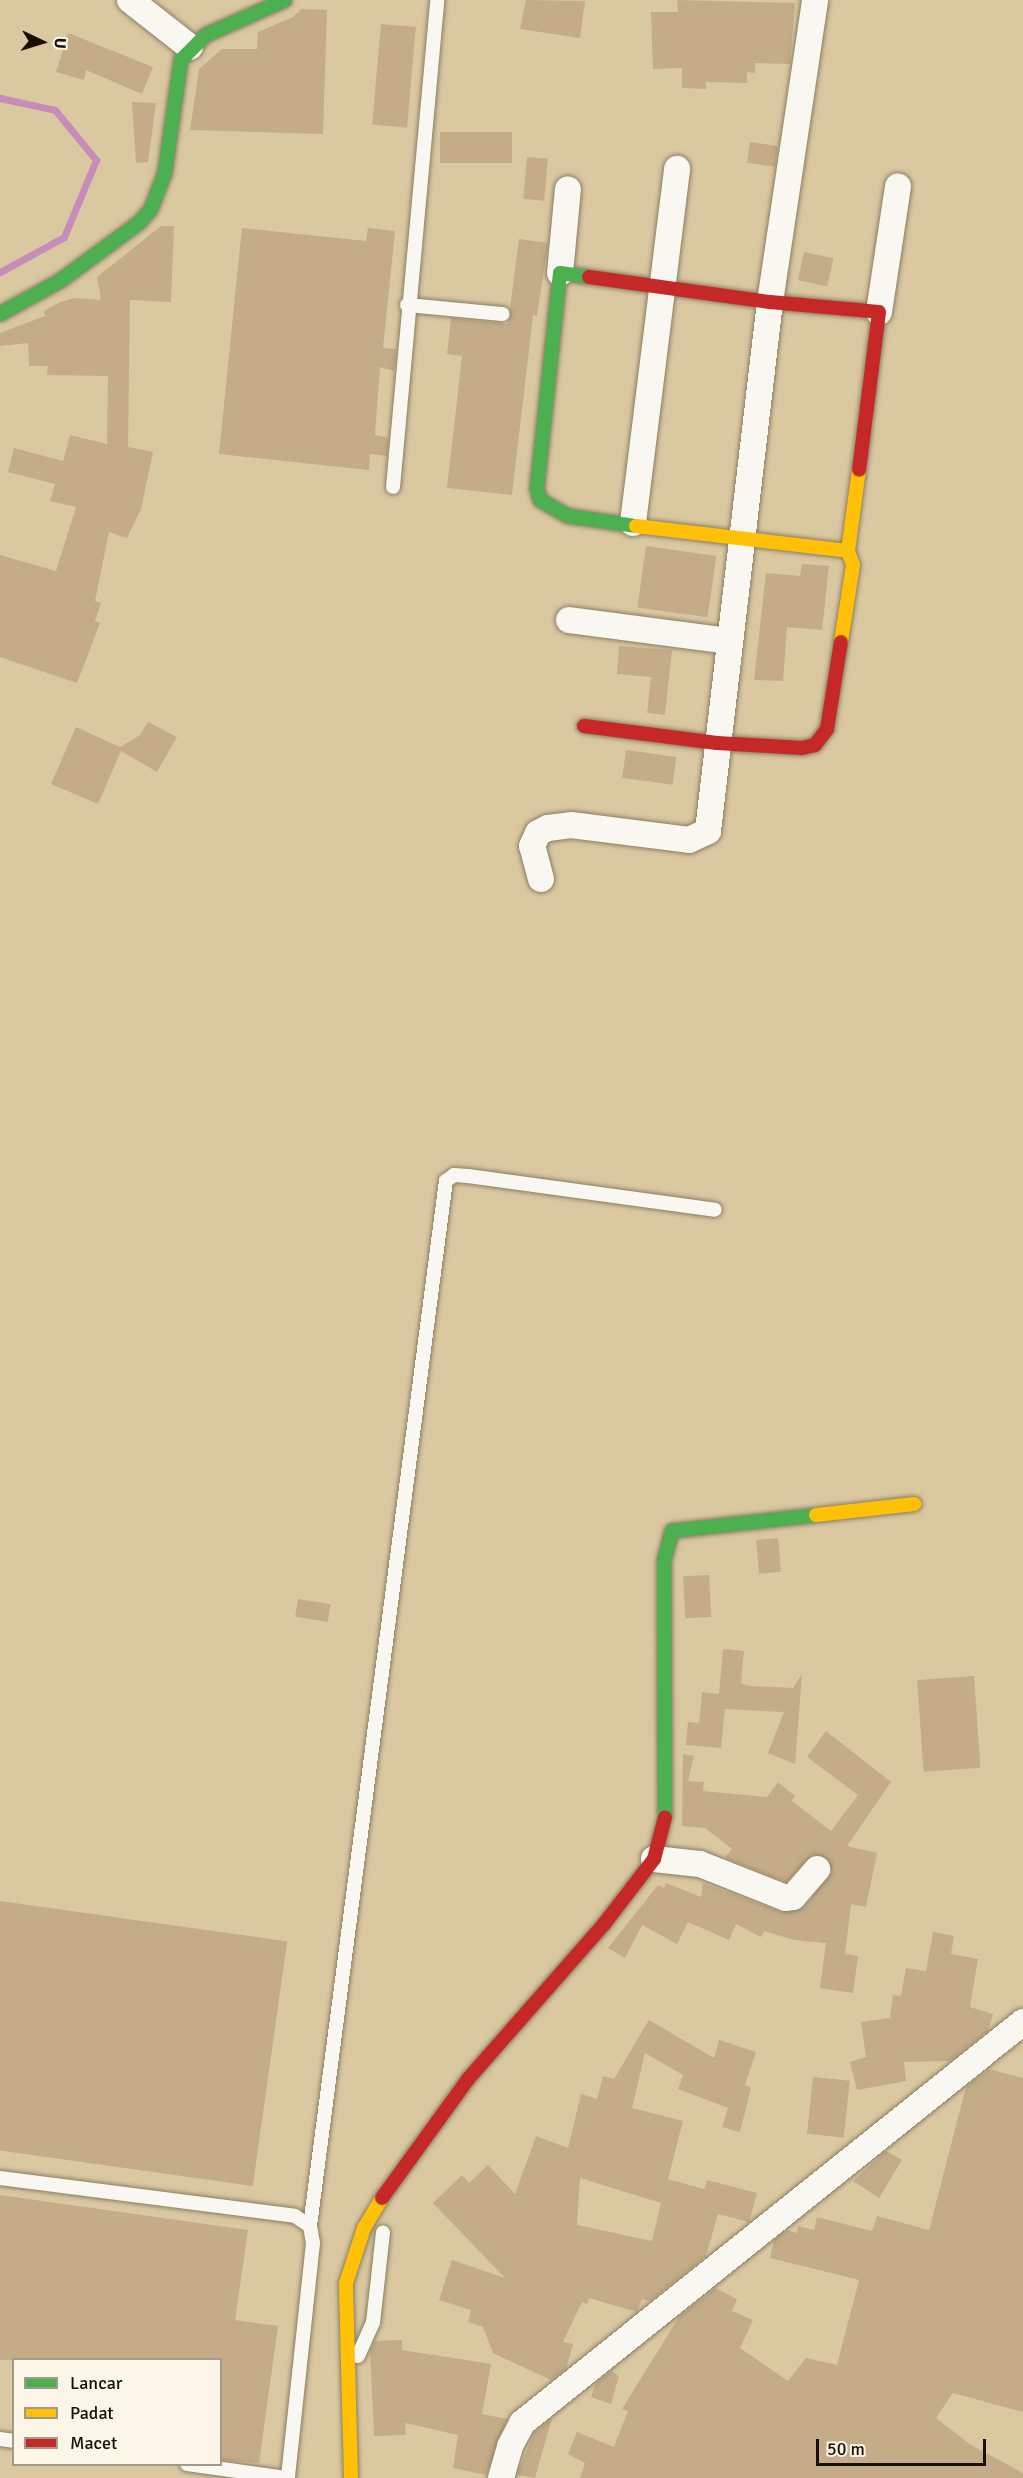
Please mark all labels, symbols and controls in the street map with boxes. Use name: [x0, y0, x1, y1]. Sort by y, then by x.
north arrow: [12, 12, 72, 72]
text: U: [50, 37, 70, 49]
legend: [12, 2358, 222, 2466]
text: Lancar: [70, 2372, 122, 2394]
text: Padat: [70, 2402, 114, 2424]
scale bar: [819, 2427, 988, 2465]
text: Macet: [70, 2432, 117, 2454]
text: 50 m: [827, 2438, 865, 2460]

